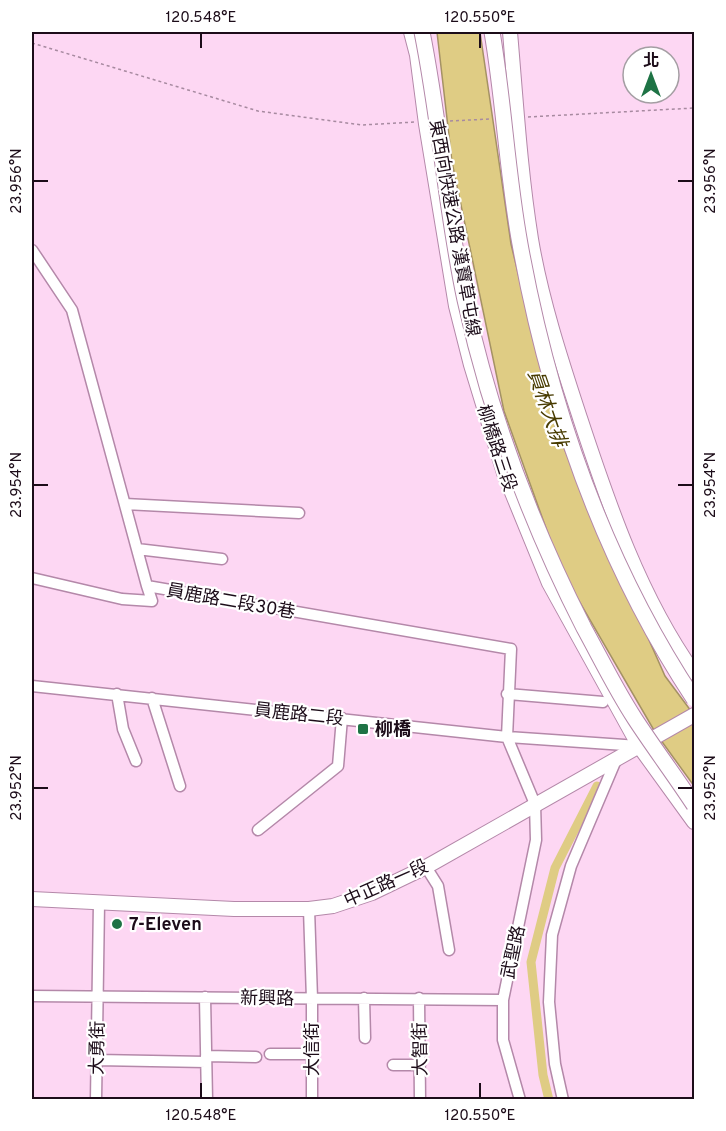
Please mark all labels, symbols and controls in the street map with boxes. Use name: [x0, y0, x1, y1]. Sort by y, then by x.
text: 120.548°E: [166, 9, 237, 28]
text: 120.550°E: [444, 9, 516, 28]
north arrow: [621, 45, 681, 105]
text: 北: [643, 52, 659, 72]
street label: 東西向快速公路 漢寶草屯線: [423, 118, 484, 339]
text: 23.956°N: [8, 148, 27, 214]
text: 23.956°N: [702, 148, 721, 214]
water label: 員林大排: [521, 367, 572, 454]
street label: 柳橋路三段: [471, 402, 520, 495]
text: 23.954°N: [8, 452, 27, 518]
text: 23.954°N: [702, 452, 721, 518]
street label: 員鹿路二段30巷: [165, 580, 297, 625]
street label: 員鹿路二段: [253, 699, 345, 732]
place label: 柳橋: [375, 719, 411, 742]
marker: 柳橋: [356, 722, 370, 736]
text: 23.952°N: [8, 755, 27, 821]
text: 23.952°N: [702, 755, 721, 821]
street label: 中正路一段: [341, 856, 432, 913]
place label: 7-Eleven: [129, 914, 202, 937]
marker: 7-Eleven: [110, 917, 124, 931]
street label: 武聖路: [498, 924, 531, 981]
street label: 新興路: [240, 988, 294, 1011]
street label: 大勇街: [87, 1021, 110, 1075]
street label: 大信街: [302, 1022, 325, 1076]
street label: 大智街: [410, 1022, 433, 1076]
text: 120.548°E: [166, 1107, 237, 1126]
text: 120.550°E: [444, 1107, 516, 1126]

